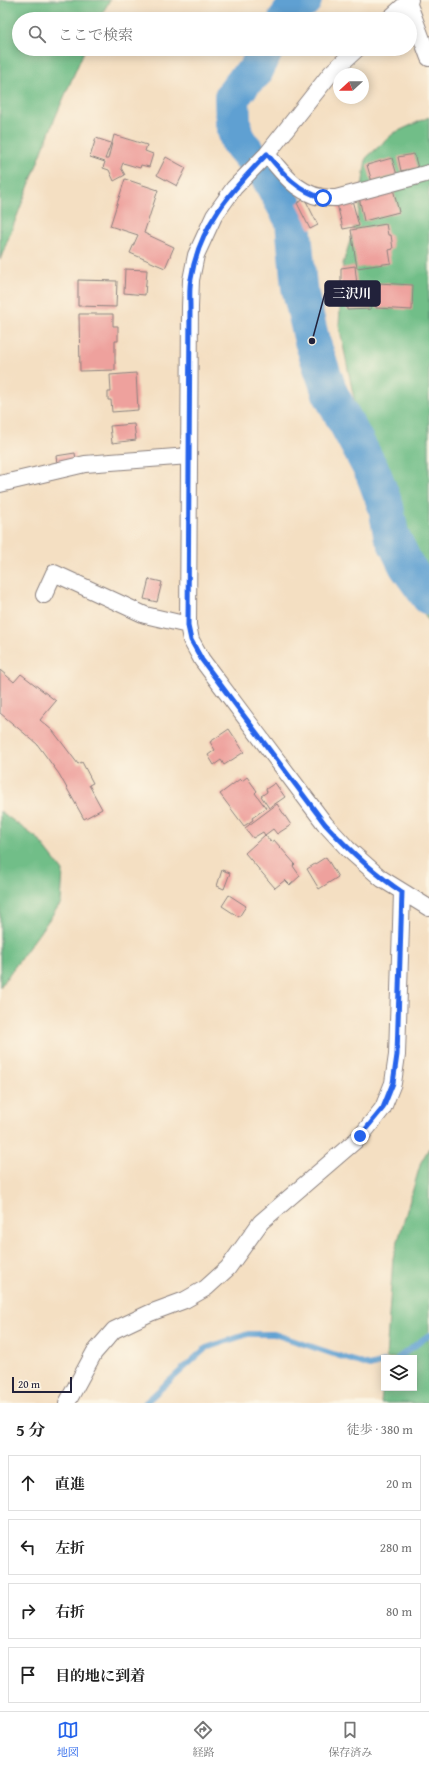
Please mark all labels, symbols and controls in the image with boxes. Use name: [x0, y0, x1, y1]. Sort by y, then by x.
search box: [12, 12, 417, 56]
icon: search: [26, 23, 48, 45]
text: ここで検索: [58, 24, 133, 45]
north arrow: [333, 68, 369, 104]
route start: [314, 189, 332, 207]
callout: 三沢川: [325, 281, 380, 306]
text: 三沢川: [332, 284, 372, 303]
route end: [351, 1127, 369, 1145]
map controls: [381, 1355, 417, 1391]
button: layers: [381, 1355, 417, 1391]
scale bar: [12, 1375, 72, 1394]
text: 20 m: [18, 1376, 40, 1392]
text: 5 分: [16, 1417, 46, 1442]
text: 徒歩 · 380 m: [347, 1420, 413, 1439]
icon: ahead: [17, 1472, 39, 1494]
text: 直進: [55, 1473, 85, 1494]
text: 20 m: [386, 1474, 412, 1493]
icon: left: [17, 1536, 39, 1558]
text: 左折: [55, 1537, 85, 1558]
text: 280 m: [380, 1538, 412, 1557]
icon: right: [17, 1600, 39, 1622]
text: 右折: [55, 1601, 85, 1622]
text: 80 m: [386, 1602, 412, 1621]
icon: arrive: [17, 1664, 39, 1686]
text: 目的地に到着: [55, 1665, 145, 1686]
tab: 地図: [57, 1719, 79, 1760]
tab: 経路: [192, 1719, 214, 1760]
tab: 保存済み: [328, 1719, 372, 1760]

